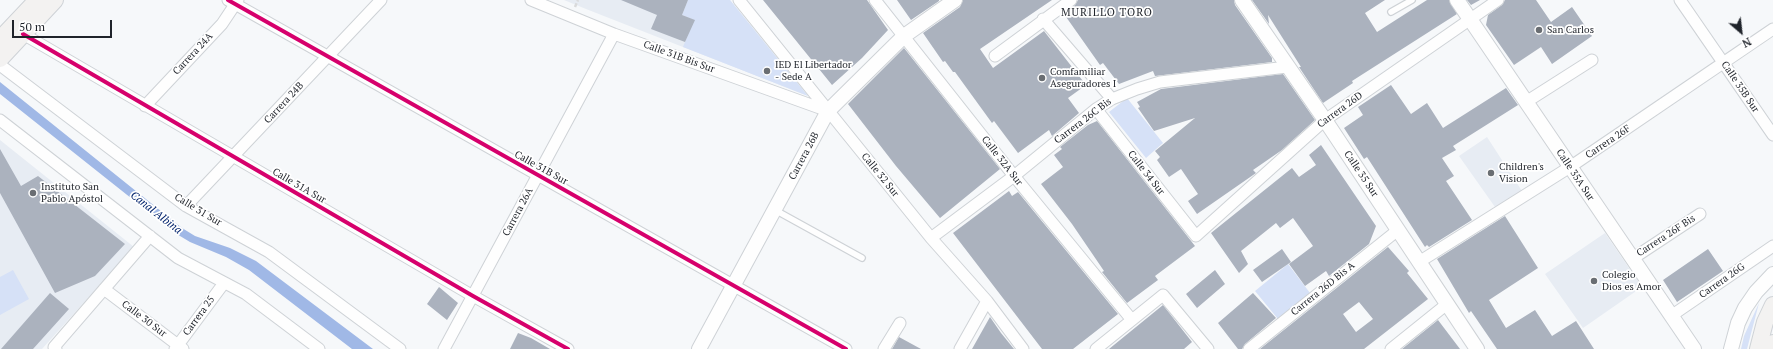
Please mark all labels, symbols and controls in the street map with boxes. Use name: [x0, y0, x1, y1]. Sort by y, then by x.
district label: MURILLO TORO: [1061, 6, 1153, 20]
scale bar: [14, 12, 114, 38]
north arrow: [1721, 12, 1761, 52]
text: 50 m: [19, 19, 45, 34]
place label: San Carlos: [1547, 24, 1594, 36]
marker: San Carlos: [1534, 25, 1544, 35]
street label: Carrera 24A: [171, 31, 215, 77]
text: N: [1740, 34, 1754, 51]
street label: Calle 31B Bis Sur: [642, 39, 716, 75]
place label: IED El Libertador - Sede A: [775, 59, 852, 82]
street label: Calle 35B Sur: [1718, 59, 1762, 115]
marker: IED El Libertador - Sede A: [762, 66, 772, 76]
place label: Comfamiliar Aseguradores I: [1050, 66, 1116, 90]
marker: Comfamiliar Aseguradores I: [1037, 73, 1047, 83]
street label: Carrera 24B: [262, 80, 306, 126]
street label: Carrera 26D: [1315, 89, 1365, 131]
street label: Carrera 26C Bis: [1052, 96, 1114, 146]
street label: Carrera 26F: [1583, 123, 1633, 161]
street label: Carrera 26B: [786, 130, 822, 182]
street label: Calle 32A Sur: [979, 134, 1025, 188]
street label: Calle 35A Sur: [1553, 147, 1597, 203]
street label: Calle 31B Sur: [512, 148, 570, 188]
street label: Calle 34 Sur: [1125, 148, 1167, 198]
street label: Calle 35 Sur: [1341, 149, 1381, 199]
street label: Calle 32 Sur: [859, 151, 901, 199]
place label: Children's Vision: [1499, 161, 1544, 184]
street label: Calle 31A Sur: [270, 166, 328, 206]
marker: Children's Vision: [1486, 168, 1496, 178]
place label: Instituto San Pablo Apóstol: [41, 181, 103, 204]
street label: Carrera 26A: [500, 186, 536, 238]
marker: Instituto San Pablo Apóstol: [28, 188, 38, 198]
water label: Canal Albina: [128, 189, 184, 237]
street label: Calle 31 Sur: [172, 191, 224, 229]
street label: Carrera 26F Bis: [1634, 213, 1698, 259]
street label: Carrera 26D Bis A: [1289, 260, 1357, 318]
street label: Carrera 26G: [1697, 261, 1747, 301]
place label: Colegio Dios es Amor: [1602, 269, 1661, 292]
marker: Colegio Dios es Amor: [1589, 276, 1599, 286]
street label: Carrera 25: [181, 294, 217, 338]
street label: Calle 30 Sur: [119, 298, 169, 340]

